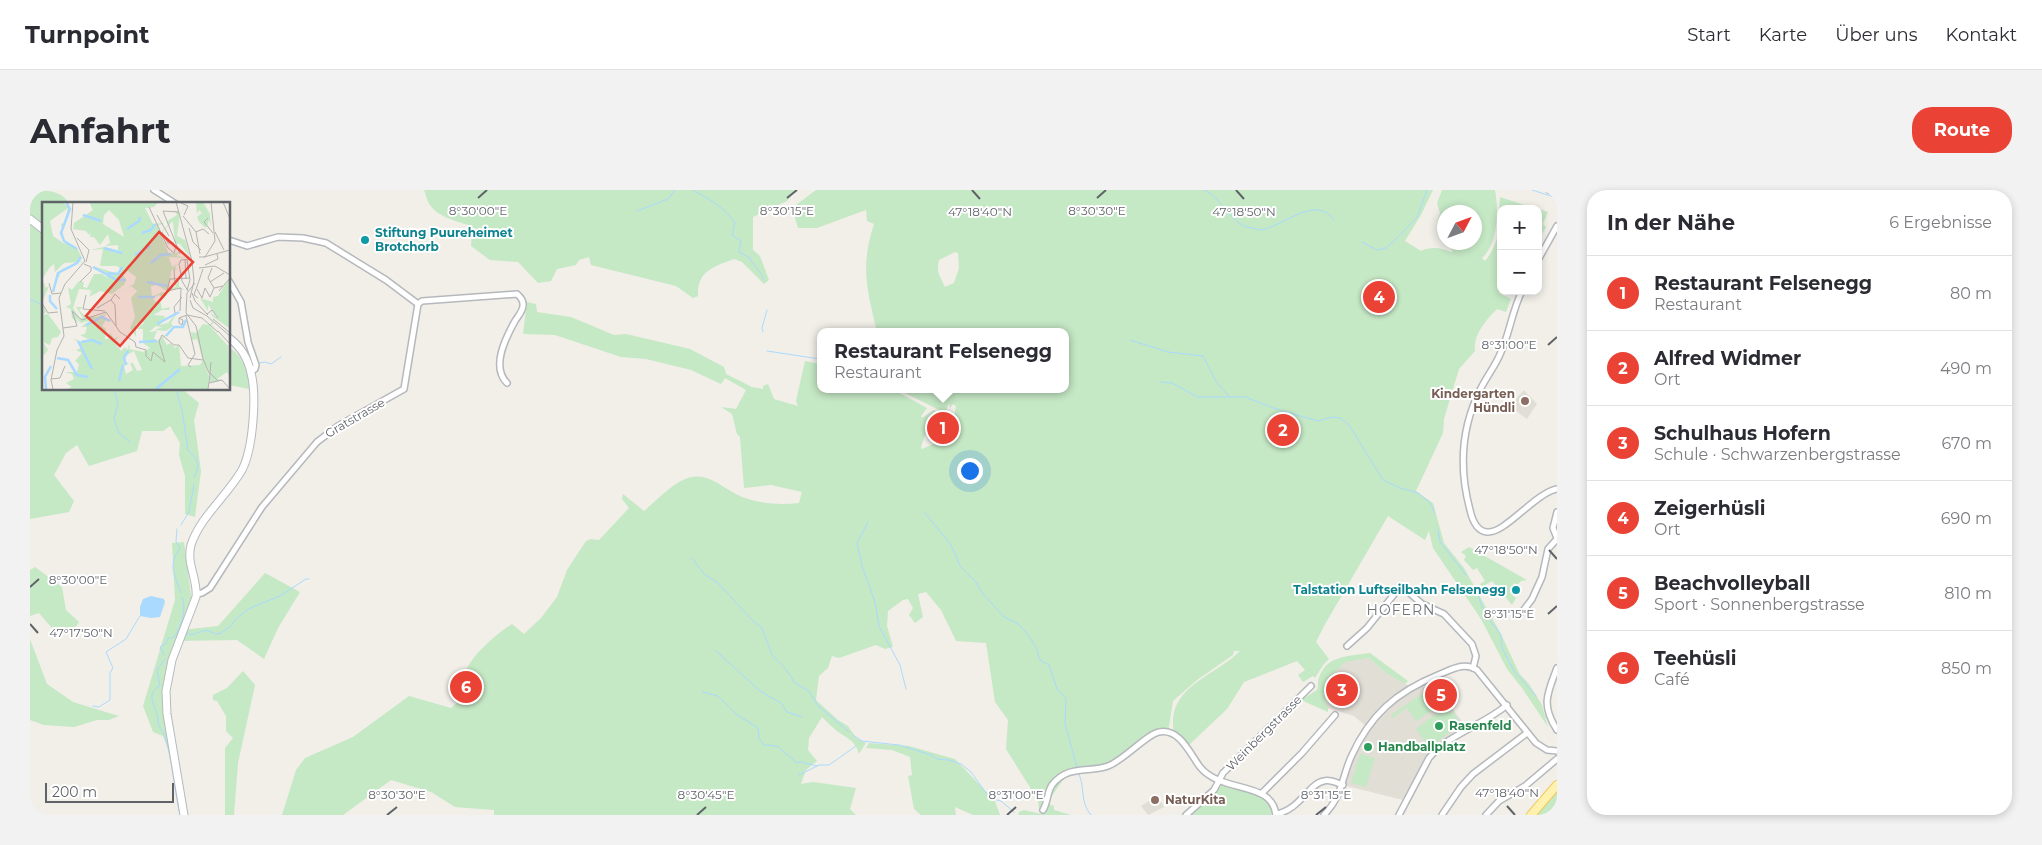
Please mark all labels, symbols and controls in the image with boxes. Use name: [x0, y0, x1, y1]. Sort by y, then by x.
text: Turnpoint: [25, 20, 149, 49]
text: Start: [1687, 24, 1731, 46]
text: Karte: [1759, 24, 1807, 46]
text: Über uns: [1835, 24, 1918, 46]
text: Kontakt: [1946, 24, 2017, 46]
button: Route: [1912, 107, 2012, 153]
text: Anfahrt: [30, 109, 171, 152]
inset map: [42, 202, 230, 390]
text: 8°30'00"E: [449, 203, 507, 218]
text: 8°30'15"E: [760, 203, 814, 218]
text: 8°30'30"E: [1068, 203, 1126, 218]
text: 47°18'40"N: [948, 204, 1012, 219]
text: 47°18'50"N: [1212, 204, 1276, 219]
north arrow: [1437, 205, 1482, 250]
map controls: [1497, 205, 1542, 295]
button: +: [1497, 205, 1542, 250]
text: In der Nähe: [1607, 210, 1735, 235]
text: 6 Ergebnisse: [1889, 213, 1992, 232]
place label: Stiftung Puureheimet Brotchorb: [375, 225, 513, 254]
marker: Stiftung Puureheimet Brotchorb: [359, 234, 371, 246]
button: −: [1497, 250, 1542, 295]
text: Restaurant Felsenegg: [1654, 272, 1872, 295]
pin: 4: [1363, 278, 1395, 316]
text: 1: [1620, 284, 1626, 303]
text: 80 m: [1950, 284, 1992, 303]
text: Restaurant: [1654, 295, 1742, 314]
popup: [817, 328, 1069, 393]
text: 8°31'00"E: [1482, 337, 1536, 352]
text: Restaurant Felsenegg: [834, 340, 1052, 363]
text: Alfred Widmer: [1654, 347, 1801, 370]
text: 2: [1618, 359, 1628, 378]
text: 490 m: [1940, 359, 1992, 378]
text: Restaurant: [834, 363, 922, 382]
text: Ort: [1654, 370, 1681, 389]
place label: Kindergarten Hündli: [1431, 386, 1515, 415]
street label: Gratstrasse: [322, 394, 387, 441]
marker: Kindergarten Hündli: [1519, 395, 1531, 407]
pin: 1: [927, 409, 959, 447]
pin: 2: [1267, 411, 1299, 449]
text: Schulhaus Hofern: [1654, 422, 1831, 445]
text: 3: [1618, 434, 1628, 453]
text: 670 m: [1942, 434, 1992, 453]
text: Schule · Schwarzenbergstrasse: [1654, 445, 1901, 464]
your location: [957, 458, 983, 484]
text: Zeigerhüsli: [1654, 497, 1765, 520]
text: 4: [1617, 509, 1629, 528]
text: 690 m: [1941, 509, 1992, 528]
text: Ort: [1654, 520, 1681, 539]
text: 47°18'50"N: [1474, 542, 1538, 557]
text: 8°30'00"E: [49, 572, 107, 587]
text: Beachvolleyball: [1654, 572, 1811, 595]
place label: Talstation Luftseilbahn Felsenegg: [1293, 582, 1506, 597]
marker: Talstation Luftseilbahn Felsenegg: [1510, 584, 1522, 596]
text: 5: [1618, 584, 1628, 603]
text: 810 m: [1944, 584, 1992, 603]
text: Sport · Sonnenbergstrasse: [1654, 595, 1865, 614]
district label: HOFERN: [1367, 601, 1435, 619]
text: 8°31'15"E: [1484, 606, 1534, 621]
text: 47°17'50"N: [49, 625, 113, 640]
text: Teehüsli: [1654, 647, 1736, 670]
text: 6: [1618, 659, 1628, 678]
text: 850 m: [1941, 659, 1992, 678]
pin: 6: [450, 668, 482, 706]
text: Café: [1654, 670, 1690, 689]
pin: 3: [1326, 671, 1358, 709]
pin: 5: [1425, 676, 1457, 714]
street label: Weinbergstrasse: [1223, 692, 1305, 774]
place label: Rasenfeld: [1449, 718, 1511, 733]
marker: Rasenfeld: [1433, 720, 1445, 732]
place label: Handballplatz: [1378, 739, 1466, 754]
marker: Handballplatz: [1362, 741, 1374, 753]
scale bar: [45, 780, 174, 803]
text: 200 m: [52, 783, 97, 801]
text: 47°18'40"N: [1475, 785, 1539, 800]
text: 8°30'30"E: [368, 787, 426, 802]
text: 8°30'45"E: [678, 787, 734, 802]
text: 8°31'00"E: [989, 787, 1043, 802]
text: 8°31'15"E: [1301, 787, 1351, 802]
place label: NaturKita: [1165, 792, 1226, 807]
marker: NaturKita: [1149, 794, 1161, 806]

